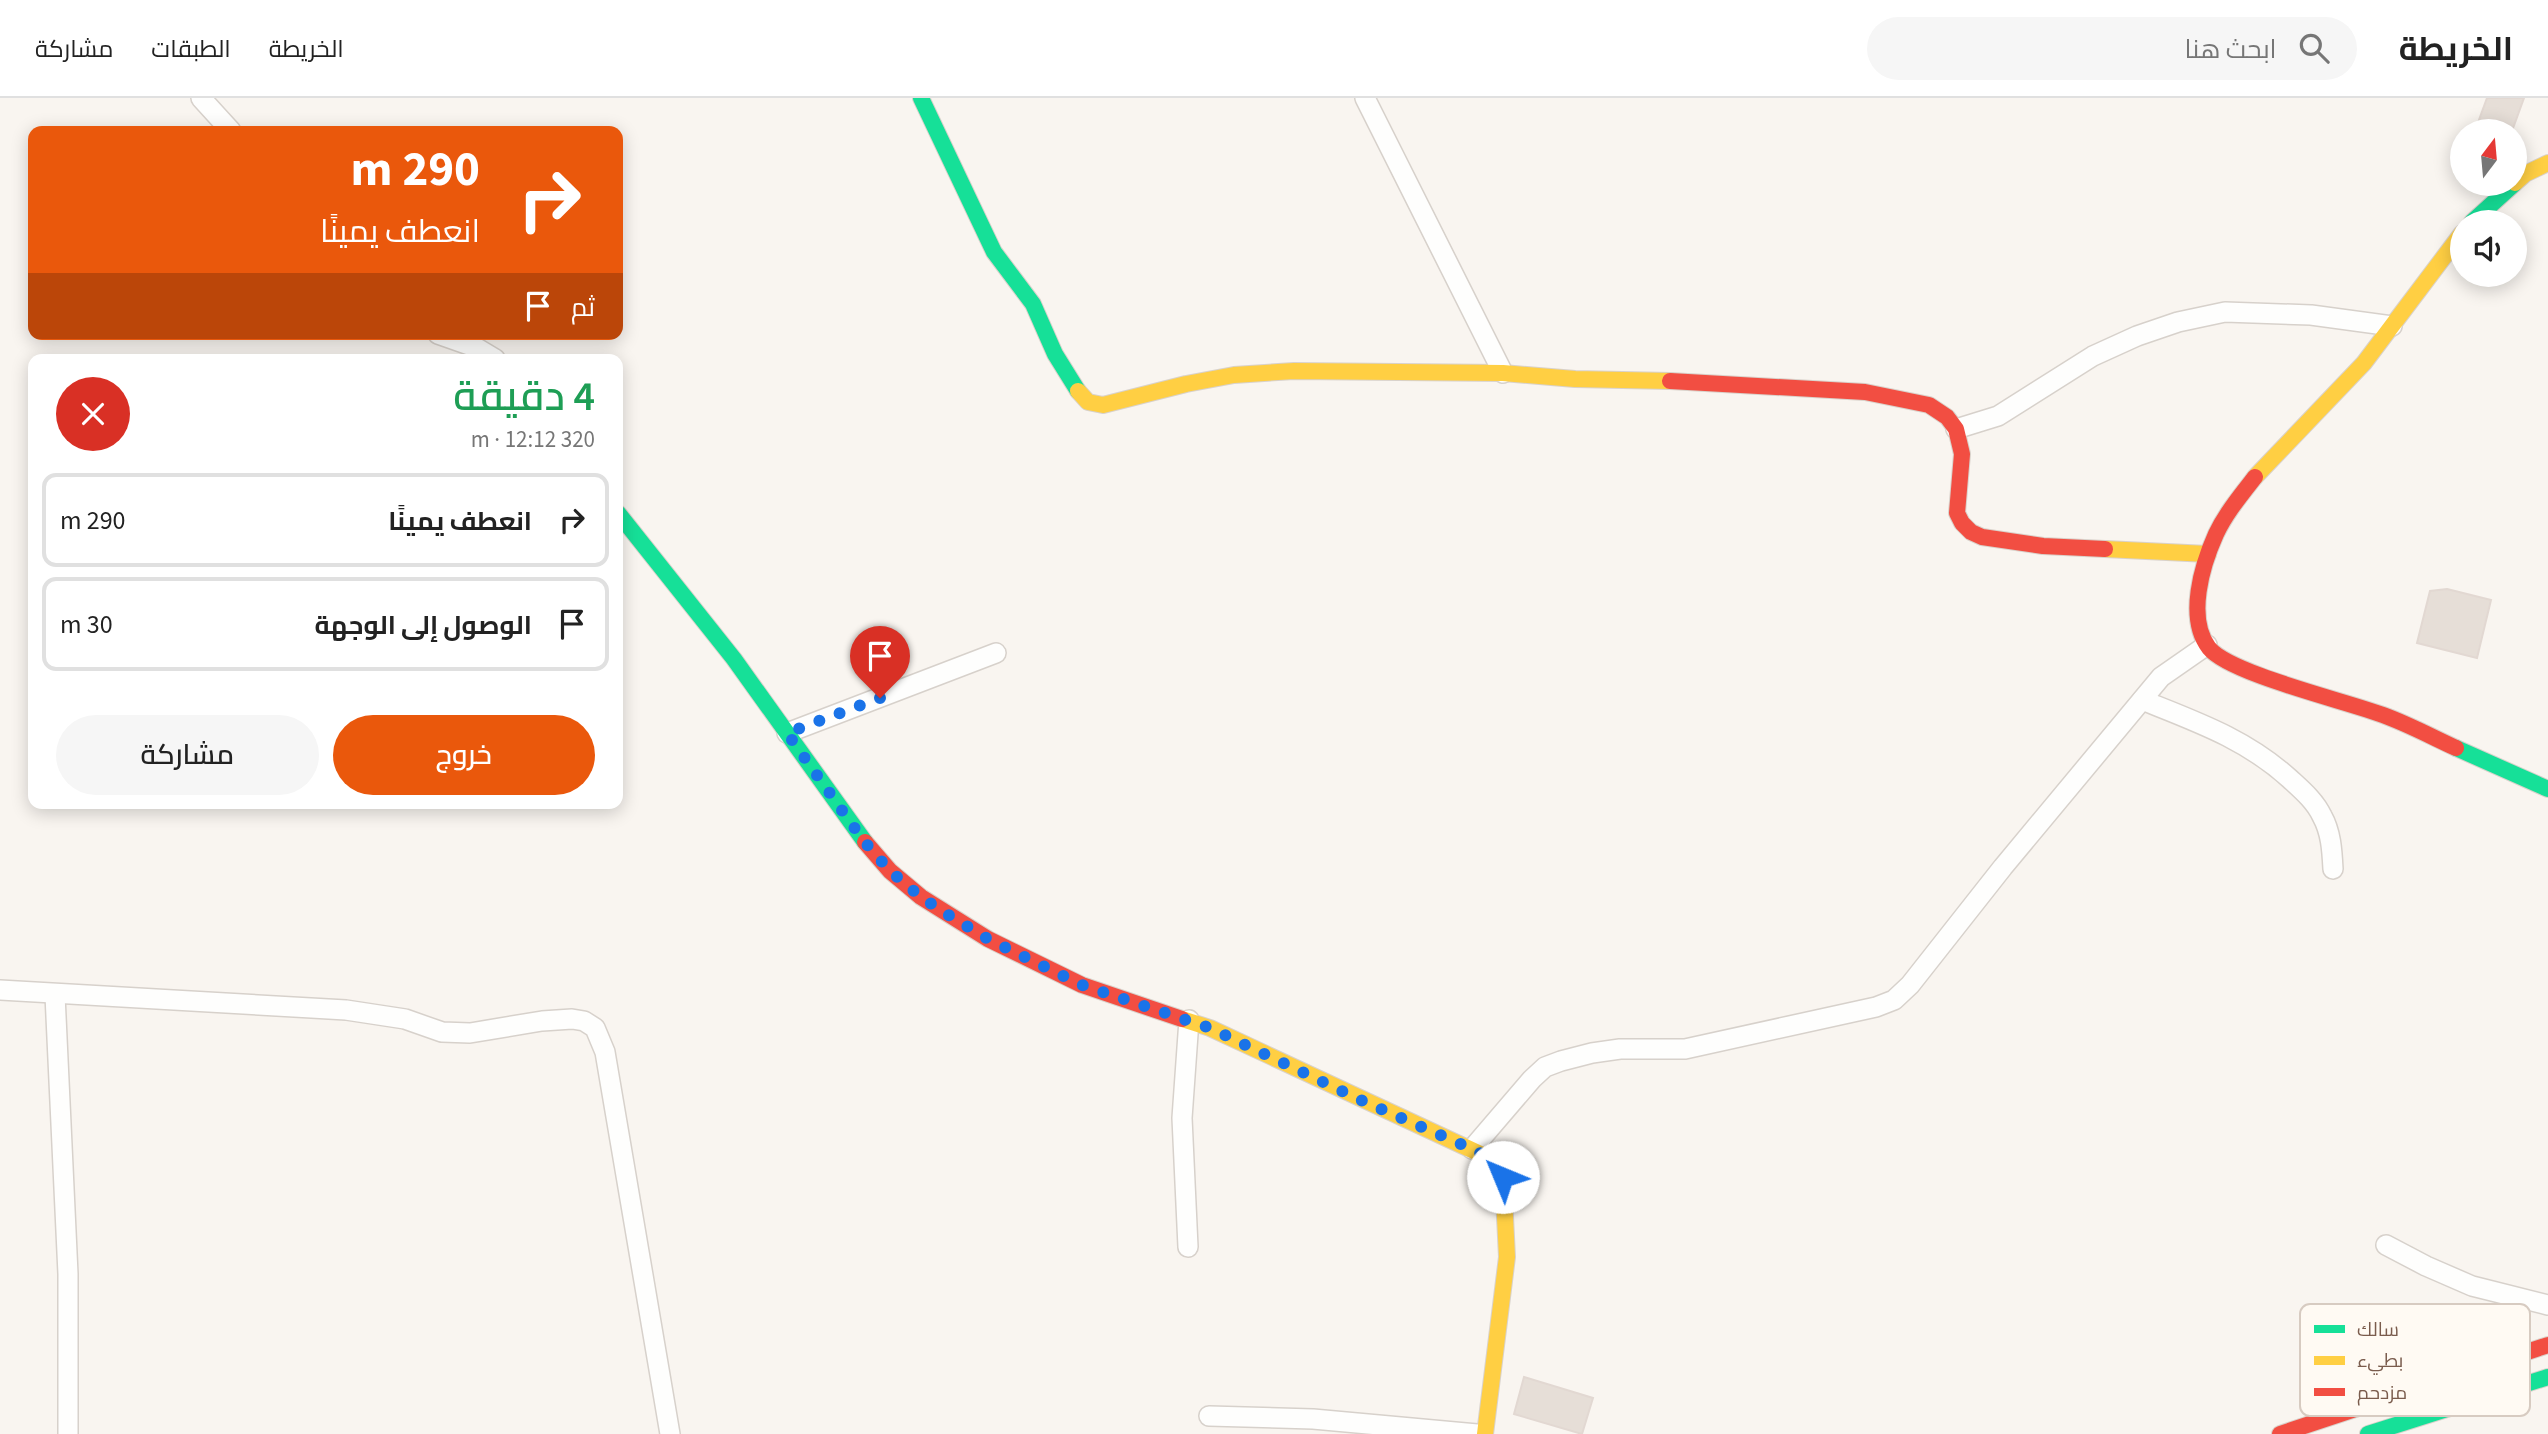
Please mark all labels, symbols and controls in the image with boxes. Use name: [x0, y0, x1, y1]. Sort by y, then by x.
search box: [1867, 17, 2357, 80]
text: الخريطة: [2399, 26, 2513, 73]
icon: search: [2295, 29, 2333, 67]
text: ابحث هنا: [2185, 31, 2277, 68]
text: مشاركة: [35, 32, 113, 67]
text: الطبقات: [151, 32, 231, 67]
text: الخريطة: [269, 32, 344, 67]
north arrow: [2450, 119, 2527, 196]
map controls: [2450, 119, 2527, 287]
text: 290 m: [351, 135, 480, 205]
icon: right: [504, 154, 595, 245]
text: انعطف يمينًا: [320, 209, 480, 255]
button: sound: [2450, 210, 2527, 287]
icon: arrive: [519, 287, 557, 325]
text: ثم: [571, 289, 595, 326]
text: 4 دقيقة: [453, 367, 595, 427]
button: close: [56, 377, 130, 451]
text: 320 m · 12:12: [471, 423, 595, 456]
icon: right: [553, 501, 591, 539]
text: 290 m: [60, 502, 126, 539]
text: انعطف يمينًا: [388, 503, 532, 540]
icon: arrive: [553, 605, 591, 643]
text: 30 m: [60, 606, 113, 643]
text: الوصول إلى الوجهة: [314, 607, 532, 644]
pin: [850, 626, 910, 698]
icon: arrive: [861, 637, 899, 675]
button: مشاركة: [56, 715, 319, 795]
button: خروج: [333, 715, 595, 795]
position arrow: [1466, 1140, 1540, 1214]
legend: [2300, 1304, 2530, 1416]
text: سالك: [2357, 1317, 2399, 1344]
text: بطيء: [2357, 1348, 2403, 1375]
text: مزدحم: [2357, 1380, 2407, 1407]

